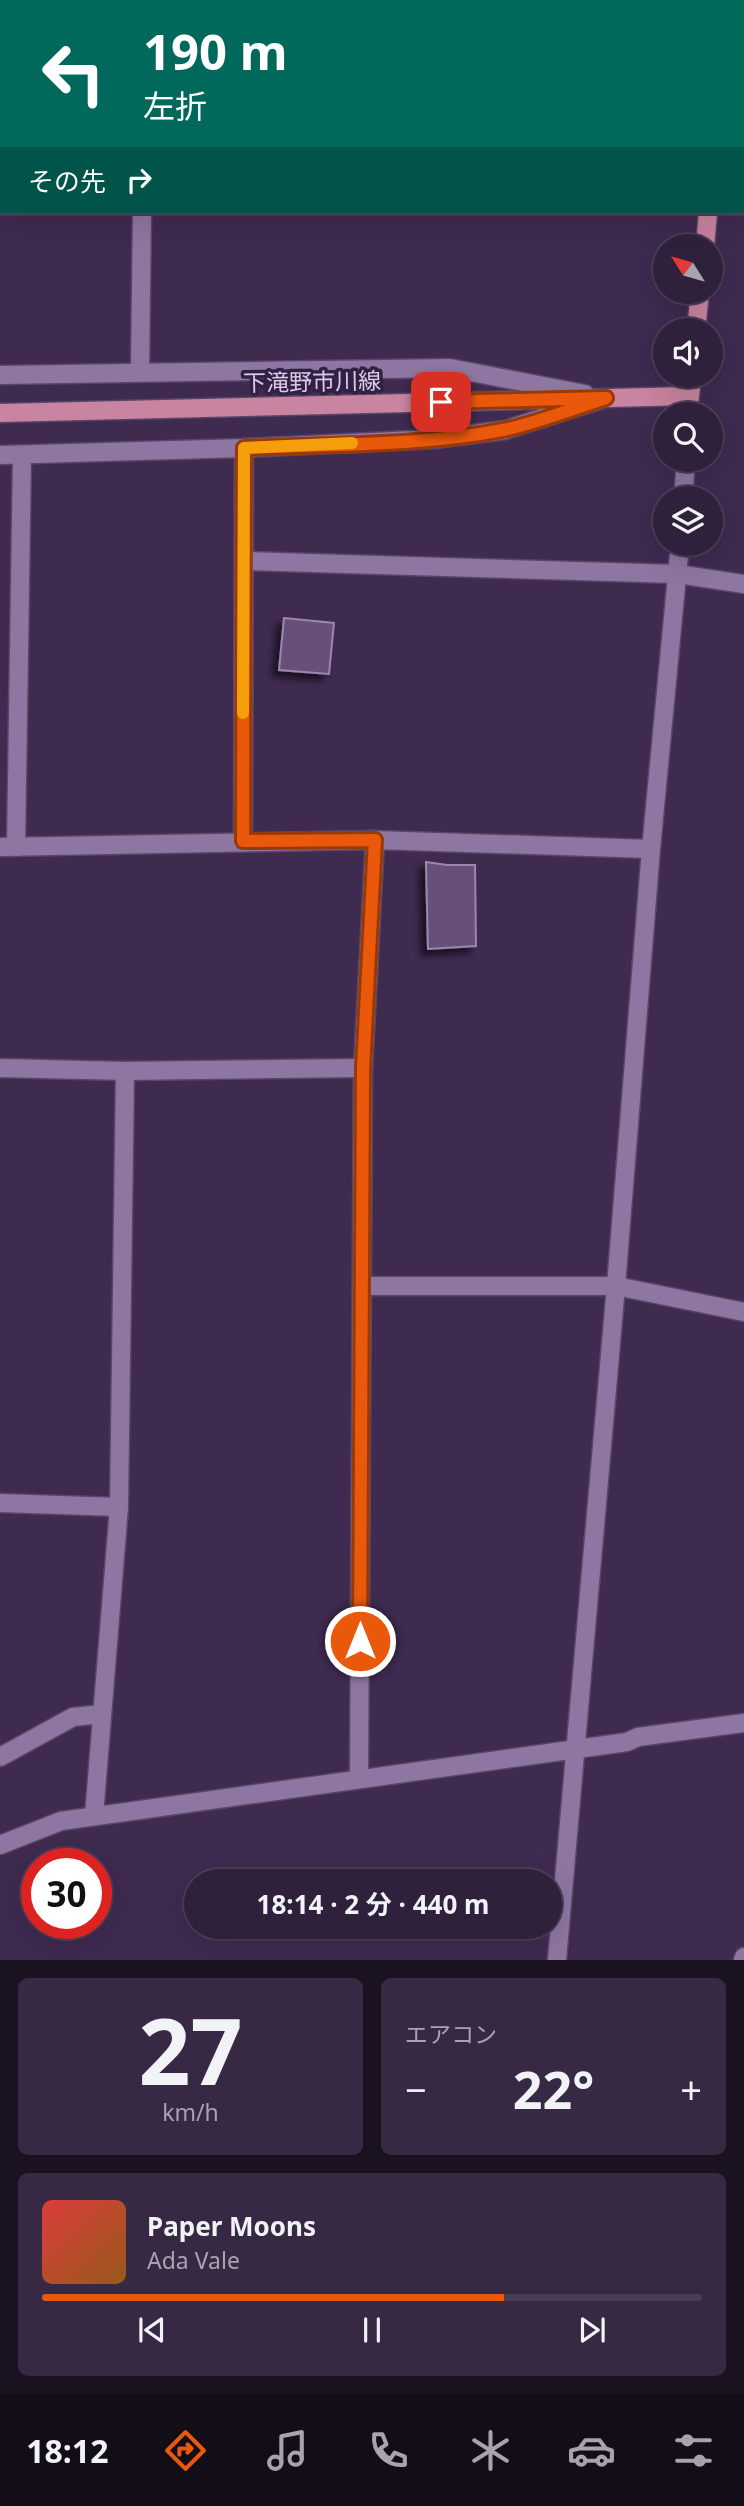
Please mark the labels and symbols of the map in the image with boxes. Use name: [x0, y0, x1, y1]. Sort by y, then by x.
north arrow: [653, 234, 723, 304]
street label: 下滝野市川線: [243, 364, 381, 398]
pin: [411, 372, 471, 432]
position arrow: [323, 1604, 397, 1678]
speed limit sign: 30: [21, 1848, 112, 1939]

